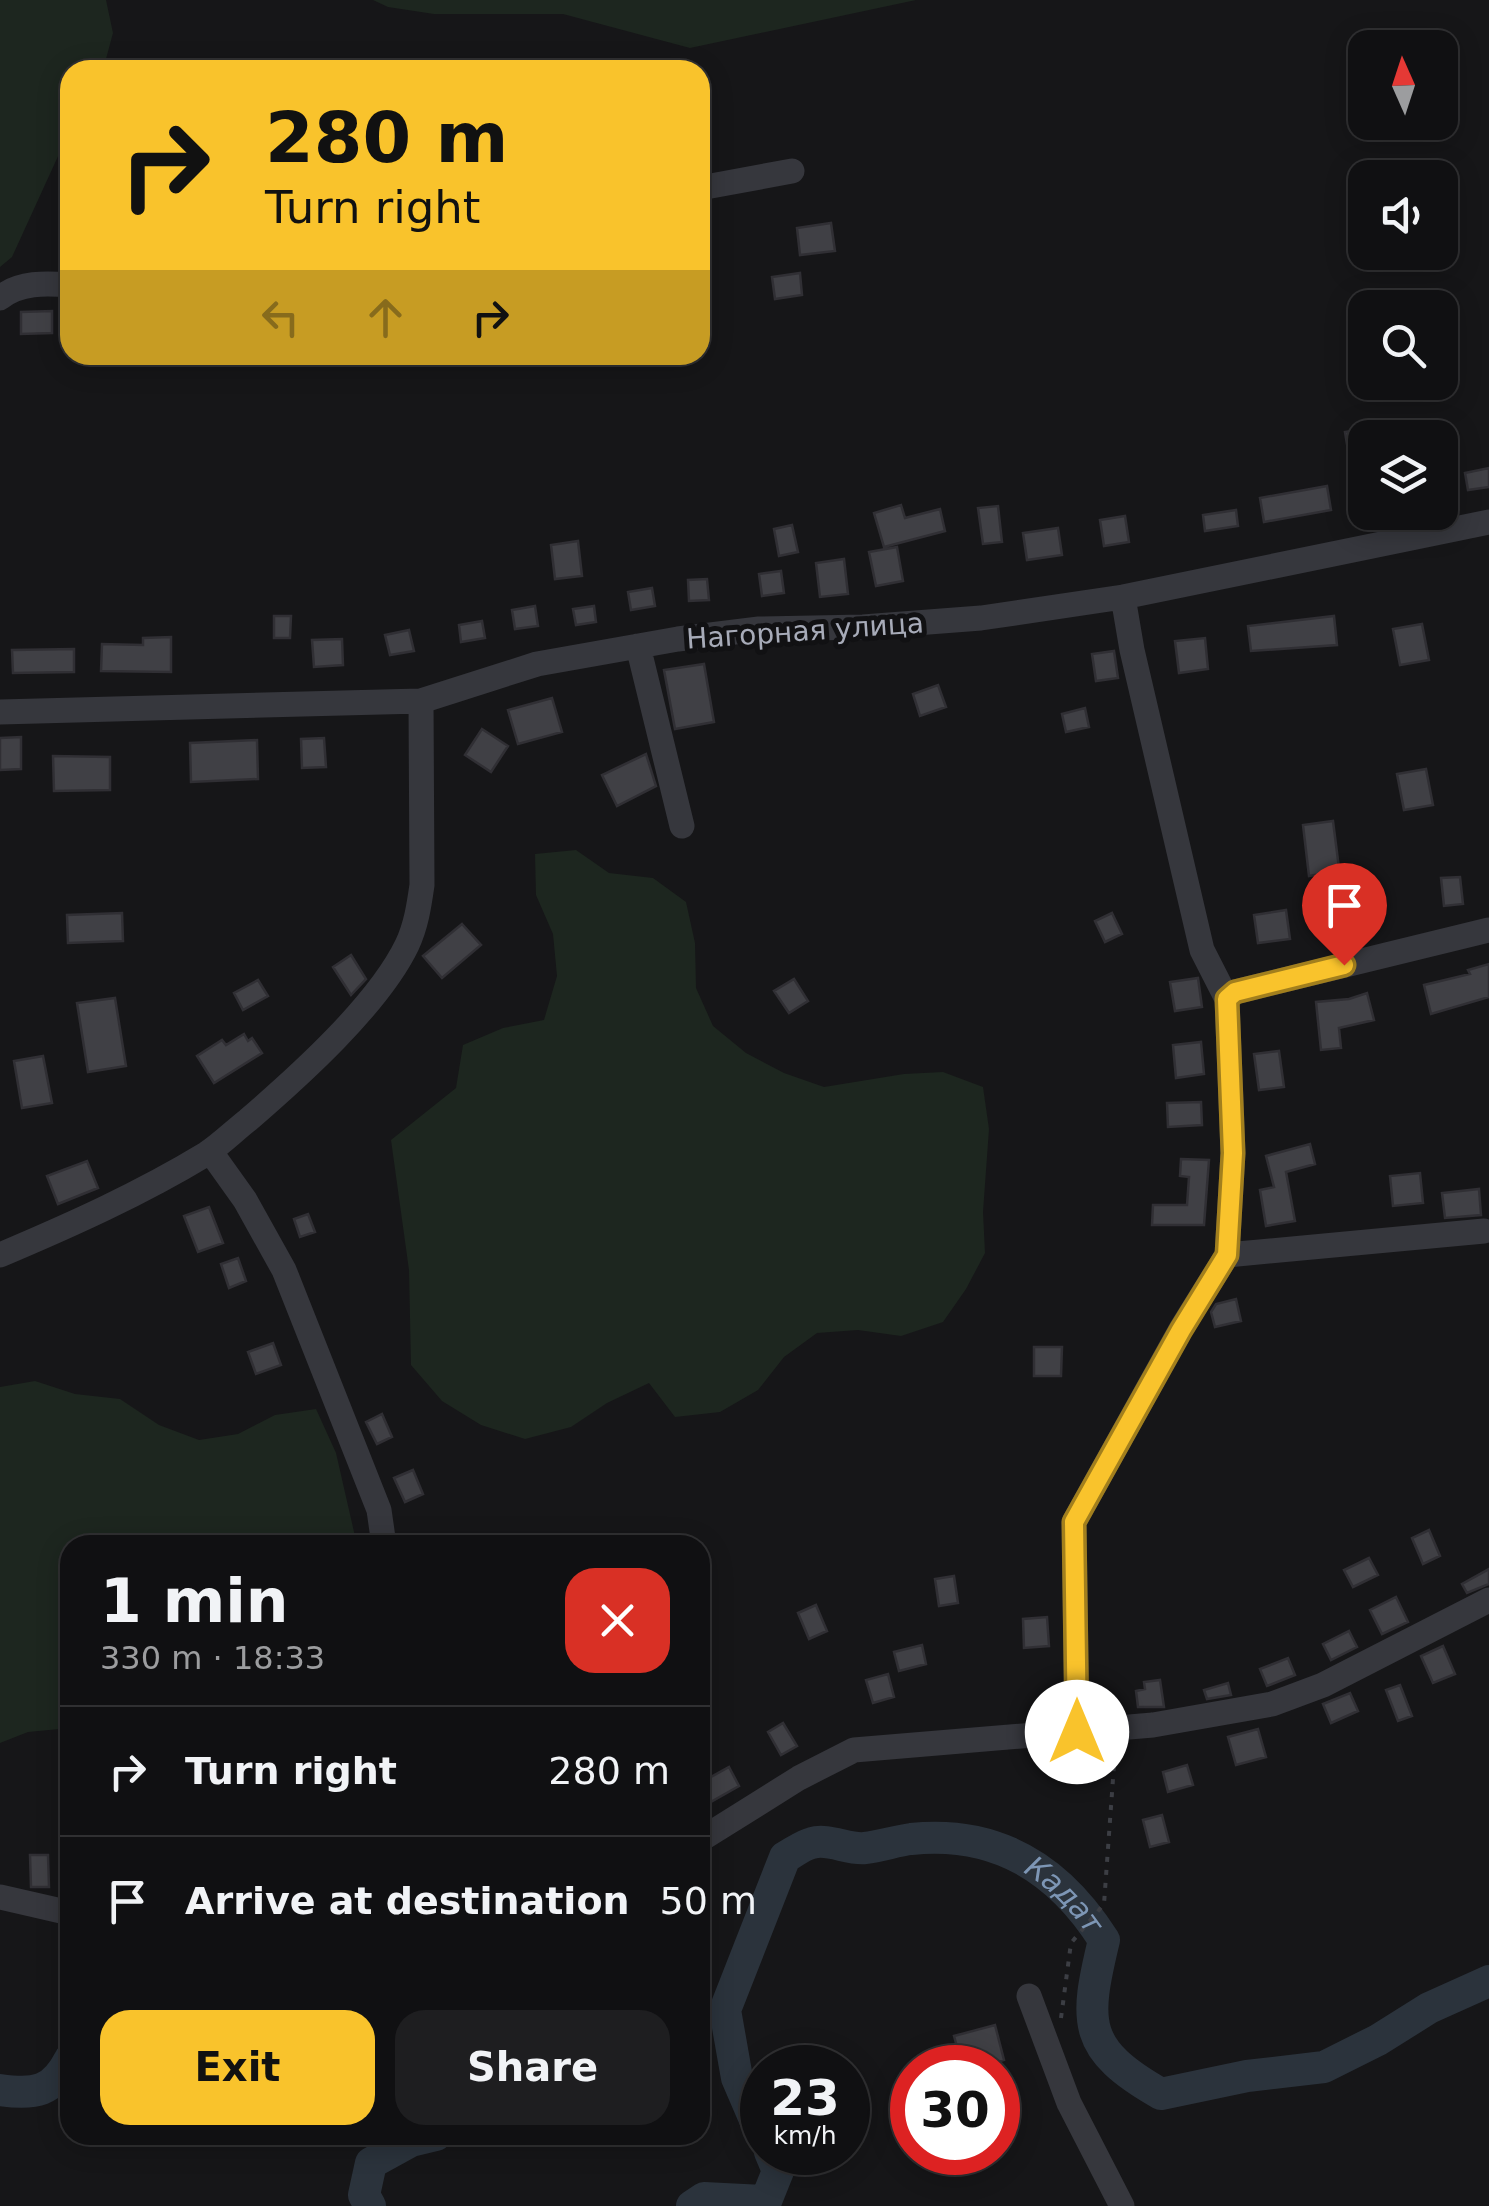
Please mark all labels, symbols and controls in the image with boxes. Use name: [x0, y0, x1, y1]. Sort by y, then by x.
north arrow: [1348, 30, 1458, 140]
map controls: [1348, 30, 1458, 530]
text: 280 m: [265, 97, 508, 179]
icon: right: [100, 100, 230, 230]
button: sound: [1348, 160, 1458, 270]
text: Turn right: [265, 181, 480, 234]
icon: left: [253, 290, 308, 345]
icon: ahead: [358, 290, 413, 345]
icon: right: [463, 290, 518, 345]
button: search: [1348, 290, 1458, 400]
button: layers: [1348, 420, 1458, 530]
street label: Нагорная улица: [685, 606, 925, 656]
pin: [1302, 863, 1387, 966]
icon: arrive: [1317, 878, 1372, 933]
text: 1 min: [100, 1566, 288, 1636]
button: close: [565, 1568, 670, 1673]
text: 330 m · 18:33: [100, 1639, 325, 1677]
position arrow: [1025, 1680, 1129, 1784]
icon: right: [100, 1744, 155, 1799]
text: Turn right: [185, 1749, 397, 1793]
text: 280 m: [548, 1749, 670, 1793]
water label: Кадат: [1019, 1848, 1112, 1941]
icon: arrive: [100, 1874, 155, 1929]
text: Arrive at destination: [185, 1879, 630, 1923]
text: 50 m: [660, 1879, 757, 1923]
button: Exit: [100, 2010, 375, 2125]
button: Share: [395, 2010, 670, 2125]
speed limit sign: 30: [890, 2045, 1020, 2175]
text: 23: [770, 2069, 840, 2127]
text: km/h: [773, 2121, 837, 2150]

